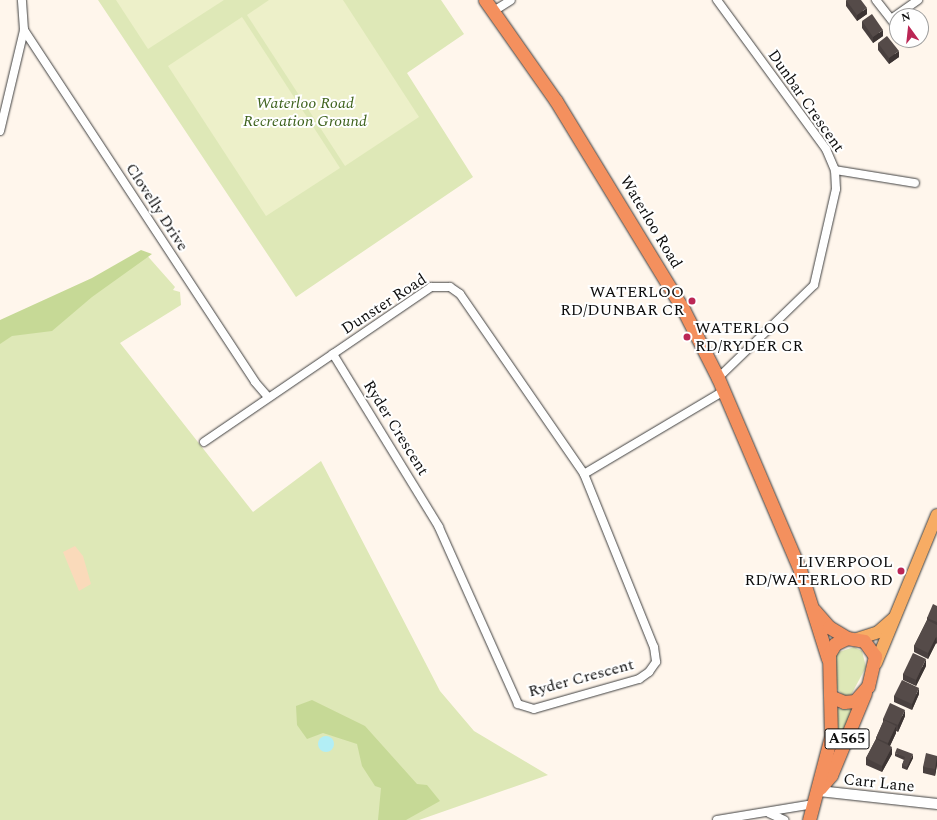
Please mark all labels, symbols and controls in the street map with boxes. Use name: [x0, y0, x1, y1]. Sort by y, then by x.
north arrow: [889, 8, 929, 48]
text: N: [899, 8, 913, 26]
street label: Dunbar Crescent: [764, 46, 848, 156]
park label: Waterloo Road Recreation Ground: [243, 93, 367, 131]
street label: Clovelly Drive: [122, 160, 192, 254]
street label: Waterloo Road: [616, 172, 686, 272]
street label: Dunster Road: [338, 269, 430, 339]
place label: WATERLOO RD/DUNBAR CR: [560, 282, 684, 320]
marker: WATERLOO RD/DUNBAR CR: [687, 296, 697, 306]
place label: WATERLOO RD/RYDER CR: [695, 318, 803, 356]
marker: WATERLOO RD/RYDER CR: [682, 332, 692, 342]
street label: Ryder Crescent: [359, 377, 433, 479]
place label: LIVERPOOL RD/WATERLOO RD: [745, 552, 893, 590]
marker: LIVERPOOL RD/WATERLOO RD: [896, 566, 906, 576]
street label: Ryder Crescent: [526, 655, 636, 701]
road number: A565: [824, 726, 870, 752]
street label: Carr Lane: [843, 770, 915, 796]

